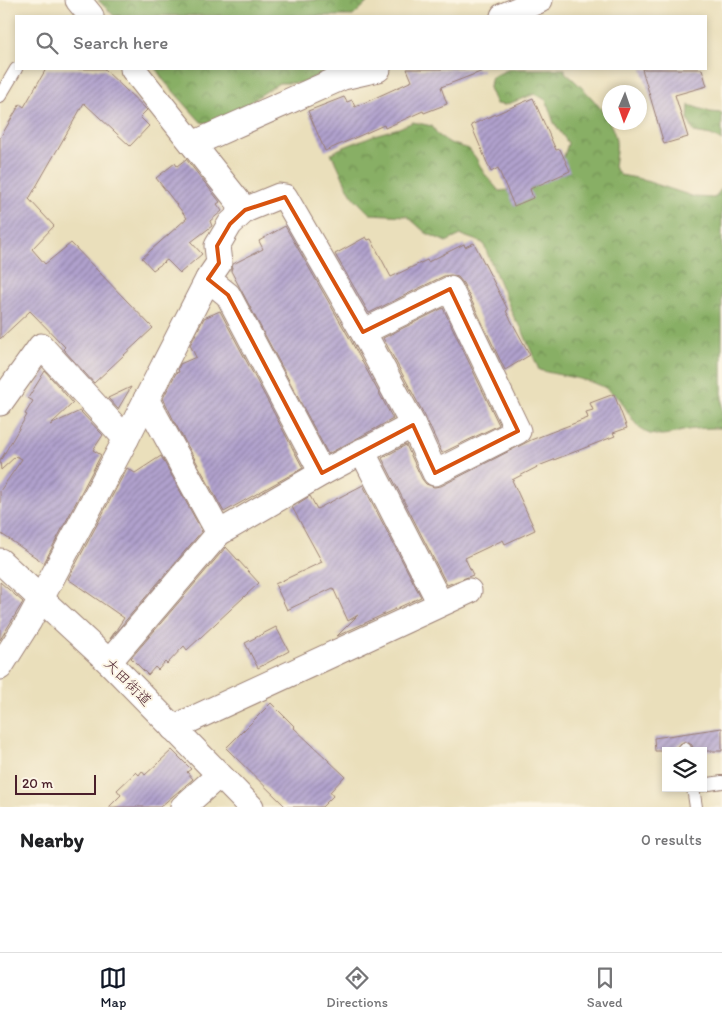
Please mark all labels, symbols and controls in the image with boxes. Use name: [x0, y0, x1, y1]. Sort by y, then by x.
search box: [15, 15, 707, 70]
icon: search: [33, 29, 61, 57]
text: Search here: [73, 31, 168, 54]
north arrow: [602, 85, 647, 130]
street label: 大田街道: [100, 654, 156, 710]
map controls: [662, 747, 707, 792]
button: layers: [662, 747, 707, 792]
scale bar: [15, 772, 96, 795]
text: 20 m: [22, 775, 53, 792]
text: Nearby: [20, 827, 84, 852]
text: 0 results: [641, 830, 702, 849]
tab: Map: [99, 964, 127, 1011]
tab: Directions: [326, 964, 388, 1011]
tab: Saved: [587, 964, 623, 1011]

